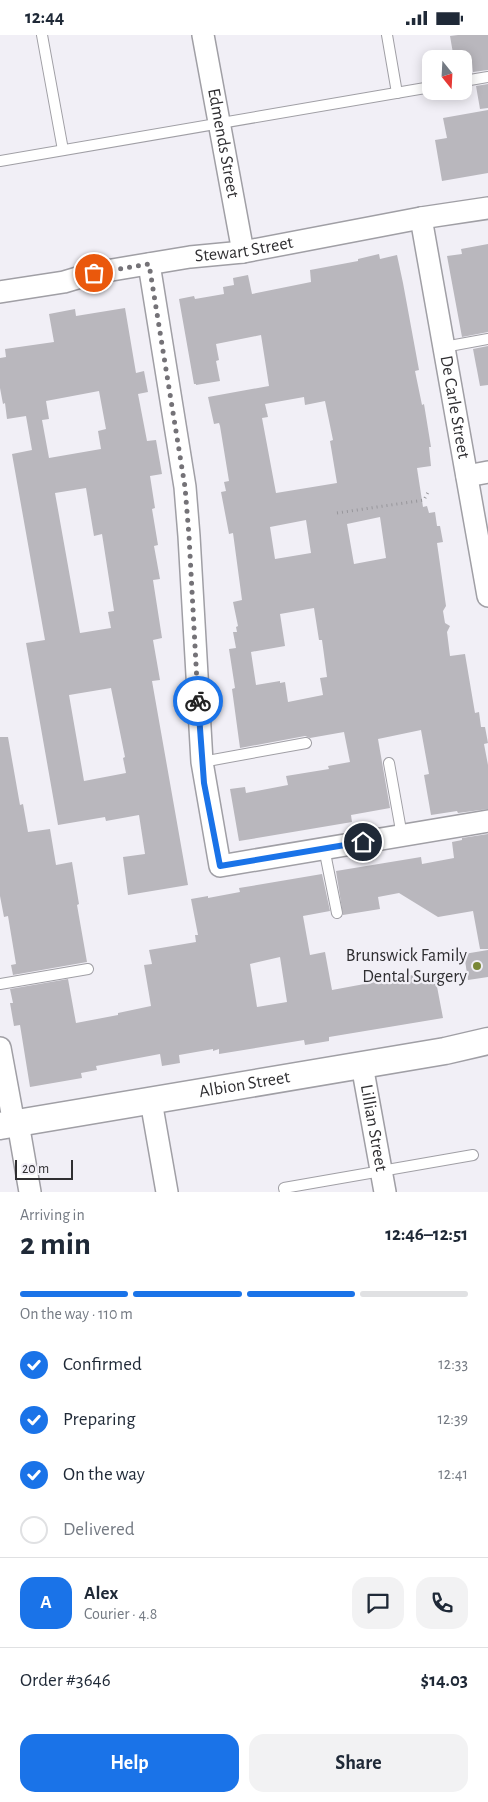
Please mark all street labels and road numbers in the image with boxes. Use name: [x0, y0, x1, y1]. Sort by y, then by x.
street label: Edmends Street: [204, 87, 242, 200]
street label: Stewart Street: [194, 234, 295, 265]
street label: De Carle Street: [437, 354, 473, 460]
street label: Albion Street: [198, 1068, 292, 1101]
street label: Lillian Street: [357, 1083, 390, 1173]

